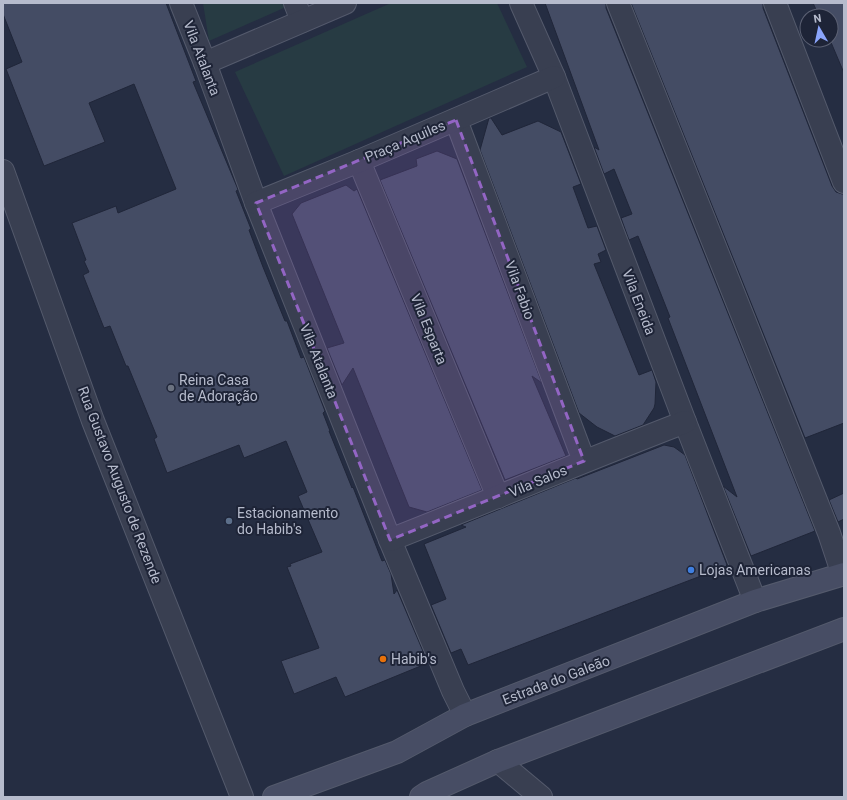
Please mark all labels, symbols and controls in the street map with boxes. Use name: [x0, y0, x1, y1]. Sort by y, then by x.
north arrow: [799, 8, 839, 48]
text: N: [813, 12, 823, 26]
street label: Vila Atalanta: [180, 18, 224, 98]
street label: Praça Aquiles: [362, 117, 448, 165]
street label: Vila Fabio: [502, 259, 538, 321]
street label: Vila Eneida: [619, 267, 659, 337]
street label: Vila Esparta: [408, 291, 450, 367]
street label: Vila Atalanta: [297, 321, 341, 401]
place label: Reina Casa de Adoração: [179, 372, 258, 404]
marker: Reina Casa de Adoração: [166, 383, 176, 393]
street label: Rua Gustavo Augusto de Rezende: [75, 384, 165, 586]
street label: Vila Salos: [507, 462, 569, 500]
place label: Estacionamento do Habib's: [237, 505, 338, 537]
marker: Estacionamento do Habib's: [224, 516, 234, 526]
place label: Lojas Americanas: [699, 562, 811, 578]
marker: Lojas Americanas: [686, 565, 696, 575]
place label: Habib's: [391, 651, 437, 667]
street label: Estrada do Galeão: [500, 652, 612, 708]
marker: Habib's: [378, 654, 388, 664]

